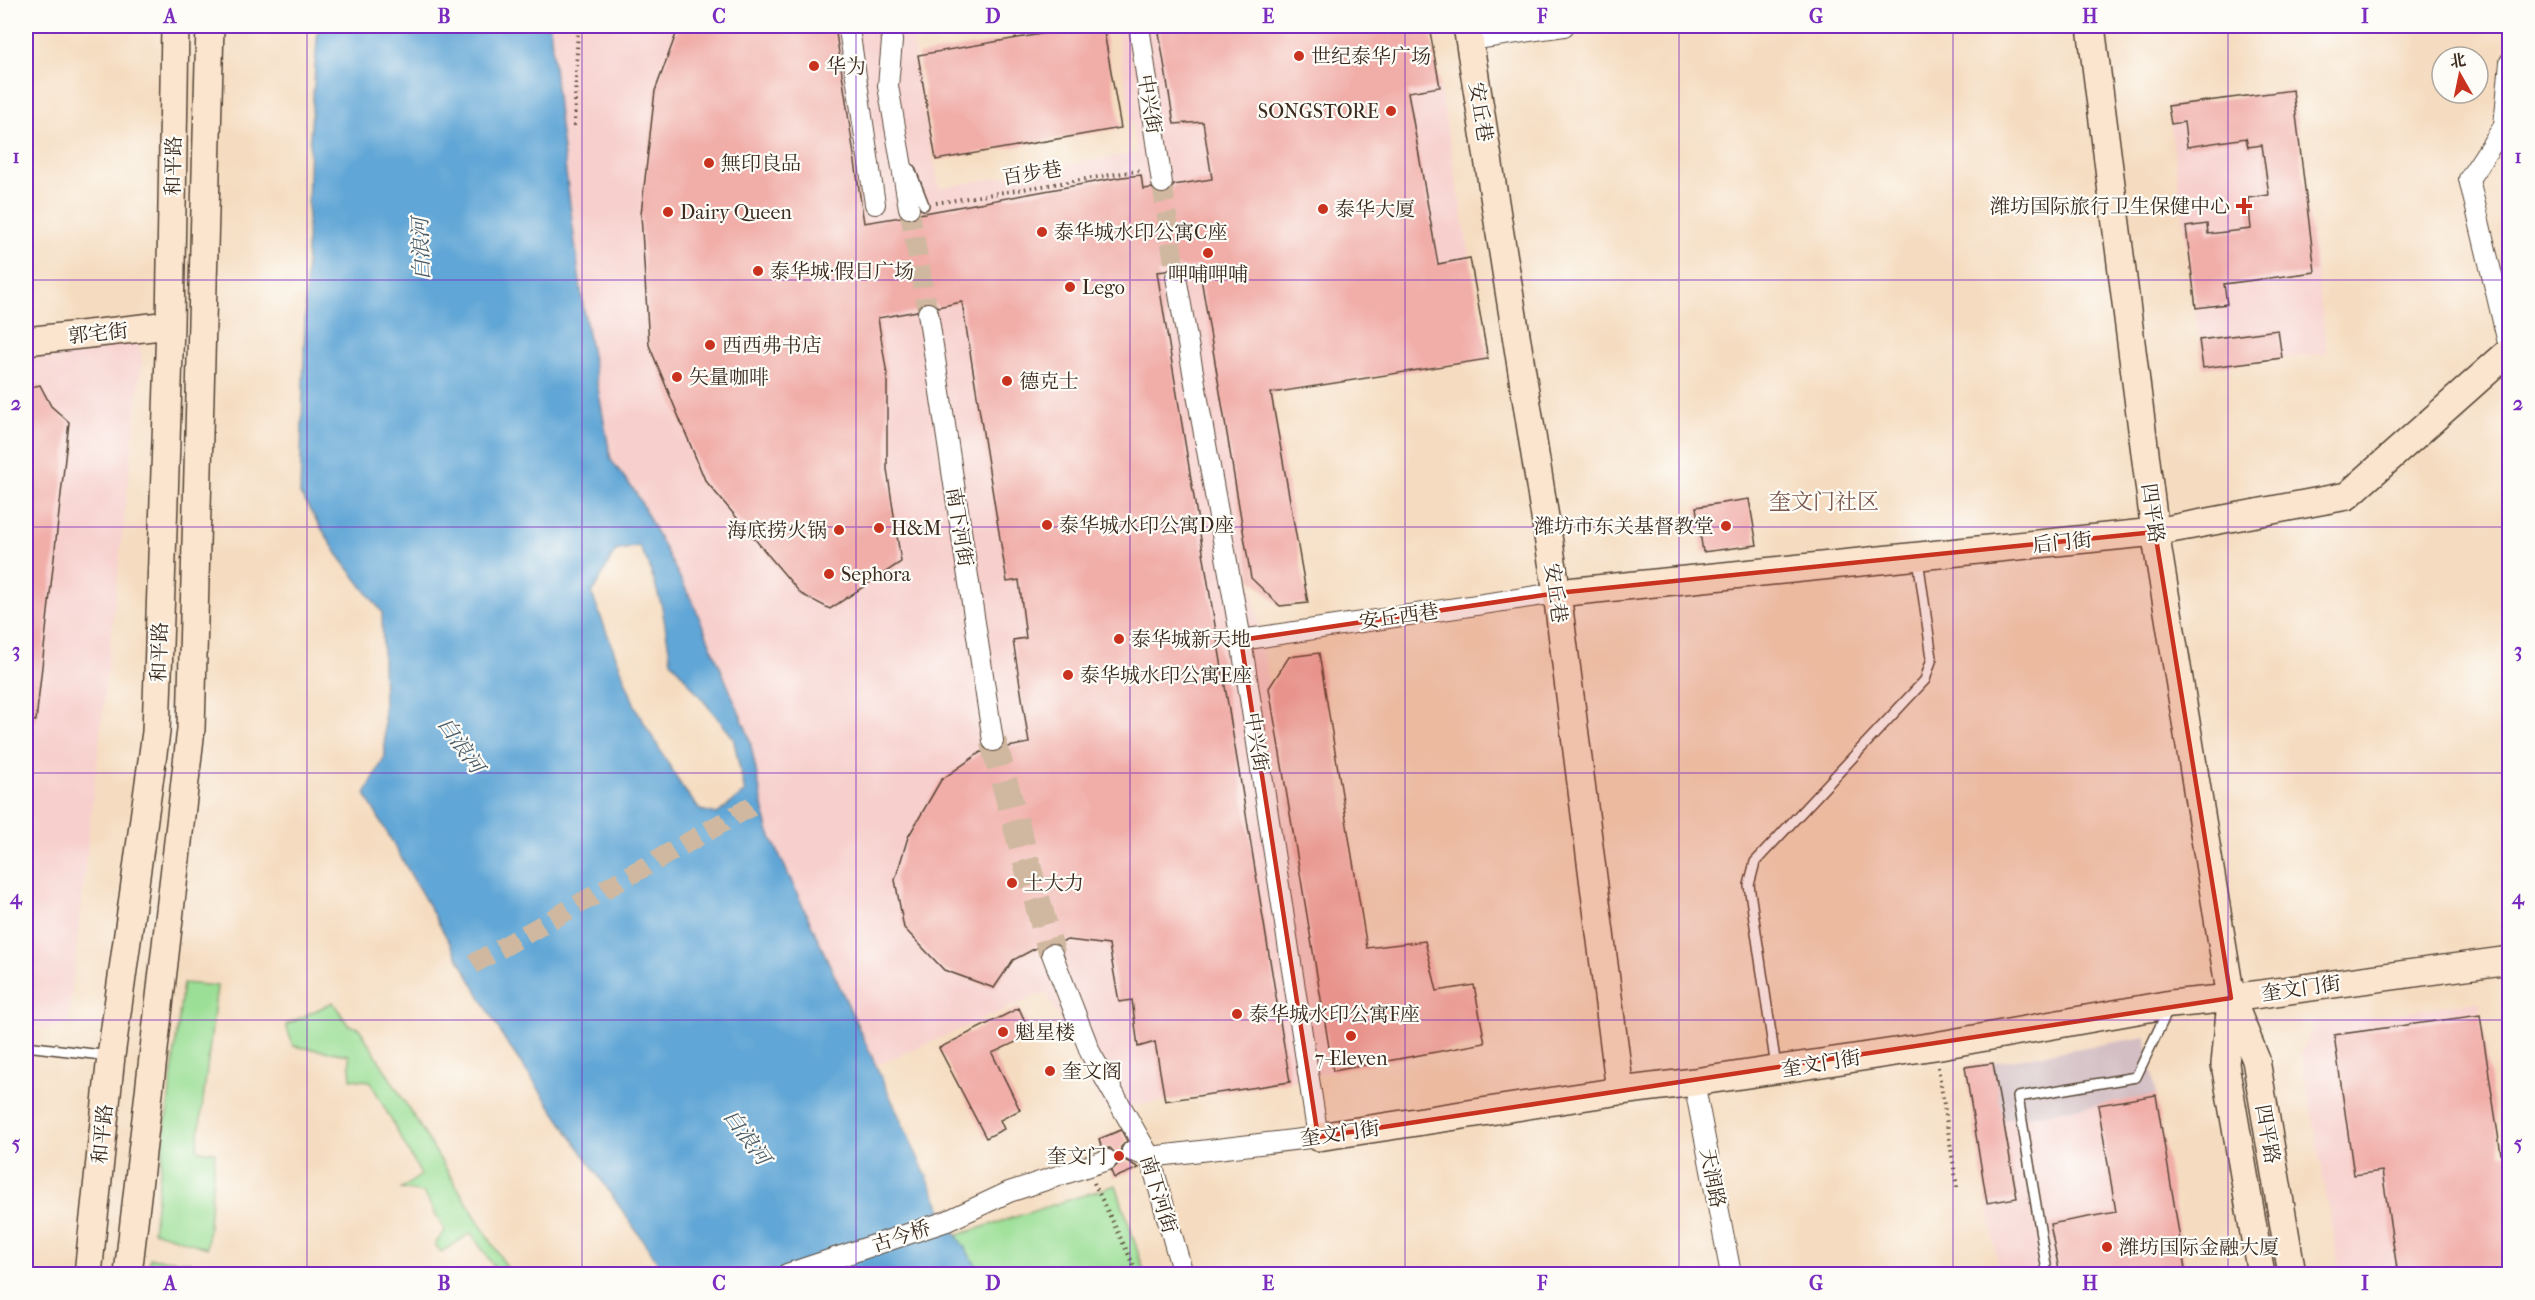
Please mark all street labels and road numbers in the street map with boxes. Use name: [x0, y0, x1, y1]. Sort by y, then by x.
street label: 中兴街: [1133, 73, 1166, 136]
street label: 安丘巷: [1464, 81, 1497, 144]
street label: 和平路: [161, 136, 186, 196]
street label: 百步巷: [1001, 157, 1064, 190]
street label: 郭宅街: [67, 319, 129, 348]
street label: 四平路: [2137, 482, 2168, 544]
street label: 南下河街: [942, 486, 977, 568]
street label: 后门街: [2031, 528, 2093, 557]
street label: 安丘巷: [1540, 562, 1571, 624]
street label: 安丘西巷: [1358, 600, 1440, 633]
street label: 和平路: [147, 622, 172, 682]
street label: 中兴街: [1240, 711, 1273, 774]
street label: 奎文门街: [2260, 972, 2342, 1005]
street label: 奎文门街: [1780, 1046, 1862, 1081]
street label: 和平路: [88, 1103, 117, 1165]
street label: 四平路: [2251, 1103, 2284, 1166]
street label: 奎文门街: [1299, 1117, 1381, 1150]
street label: 天润路: [1695, 1146, 1730, 1210]
street label: 南下河街: [1136, 1153, 1181, 1236]
street label: 古今桥: [869, 1216, 933, 1257]

